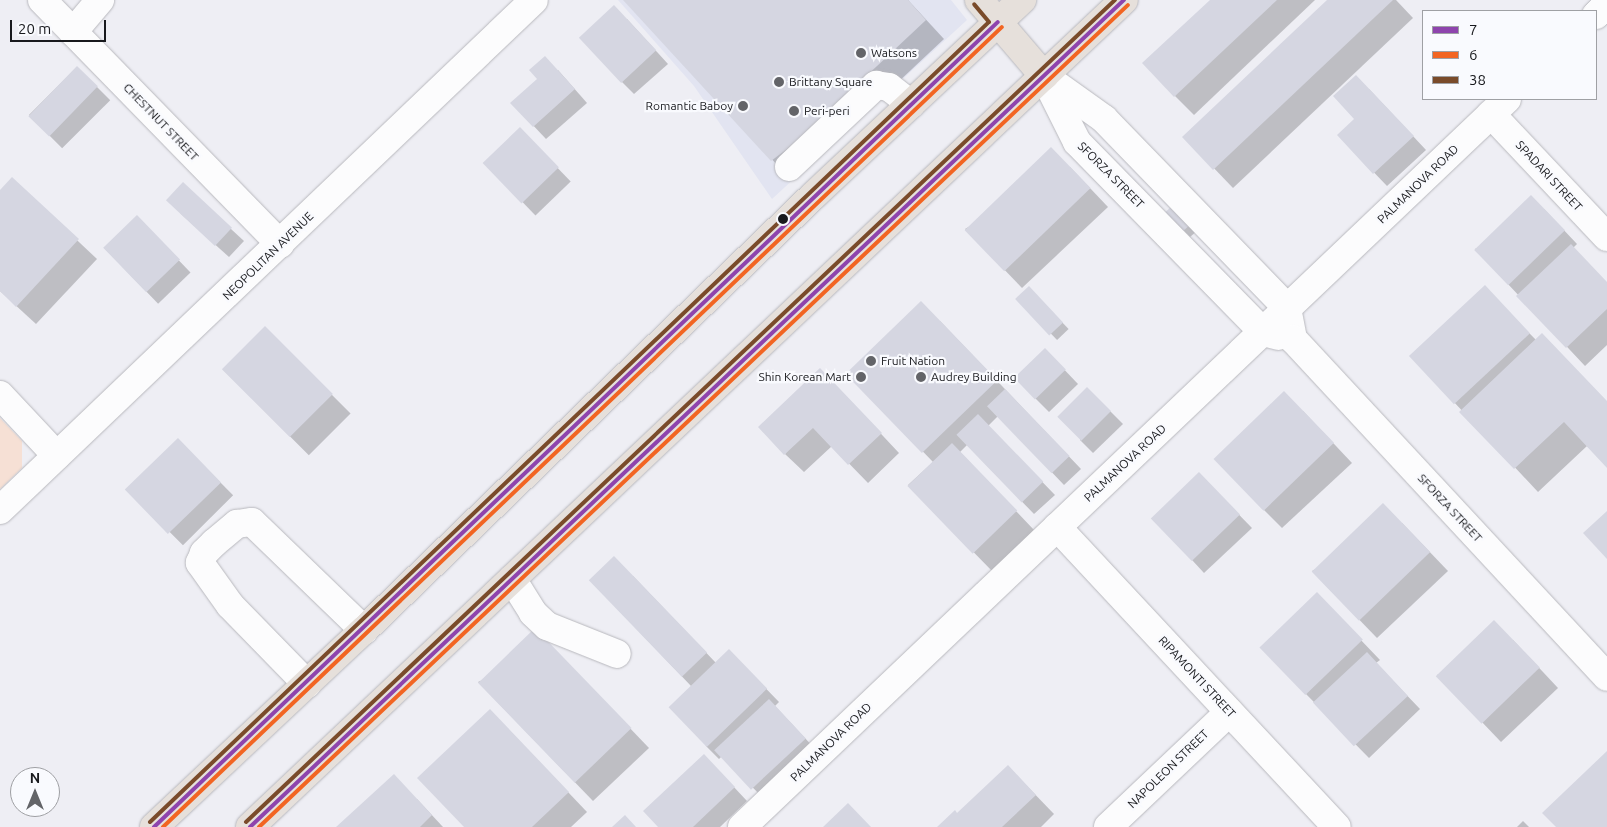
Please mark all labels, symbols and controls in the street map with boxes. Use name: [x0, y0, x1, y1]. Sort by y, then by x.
scale bar: [12, 10, 109, 42]
legend: [1422, 10, 1597, 100]
text: 20 m: [18, 20, 51, 37]
text: 7: [1469, 21, 1477, 38]
place label: Watsons: [871, 46, 917, 60]
text: 6: [1469, 46, 1477, 63]
marker: Watsons: [855, 47, 867, 59]
text: 38: [1469, 71, 1486, 88]
place label: Brittany Square: [789, 75, 872, 89]
marker: Brittany Square: [773, 76, 785, 88]
street label: CHESTNUT STREET: [120, 80, 202, 164]
place label: Romantic Baboy: [646, 99, 733, 113]
marker: Romantic Baboy: [737, 100, 749, 112]
place label: Peri-peri: [804, 104, 850, 118]
marker: Peri-peri: [788, 105, 800, 117]
street label: SPADARI STREET: [1513, 138, 1585, 214]
street label: SFORZA STREET: [1075, 139, 1147, 211]
street label: PALMANOVA ROAD: [1375, 142, 1461, 226]
street label: NEOPOLITAN AVENUE: [220, 209, 316, 303]
unlabelled marker: [778, 214, 788, 224]
place label: Fruit Nation: [881, 354, 945, 368]
marker: Fruit Nation: [865, 355, 877, 367]
place label: Shin Korean Mart: [758, 370, 851, 384]
place label: Audrey Building: [931, 370, 1017, 384]
marker: Shin Korean Mart: [855, 371, 867, 383]
marker: Audrey Building: [915, 371, 927, 383]
street label: PALMANOVA ROAD: [1081, 421, 1169, 505]
street label: SFORZA STREET: [1415, 471, 1485, 545]
street label: RIPAMONTI STREET: [1155, 633, 1239, 721]
street label: PALMANOVA ROAD: [788, 700, 874, 784]
street label: NAPOLEON STREET: [1125, 727, 1211, 811]
north arrow: [10, 767, 60, 817]
text: N: [30, 770, 40, 786]

